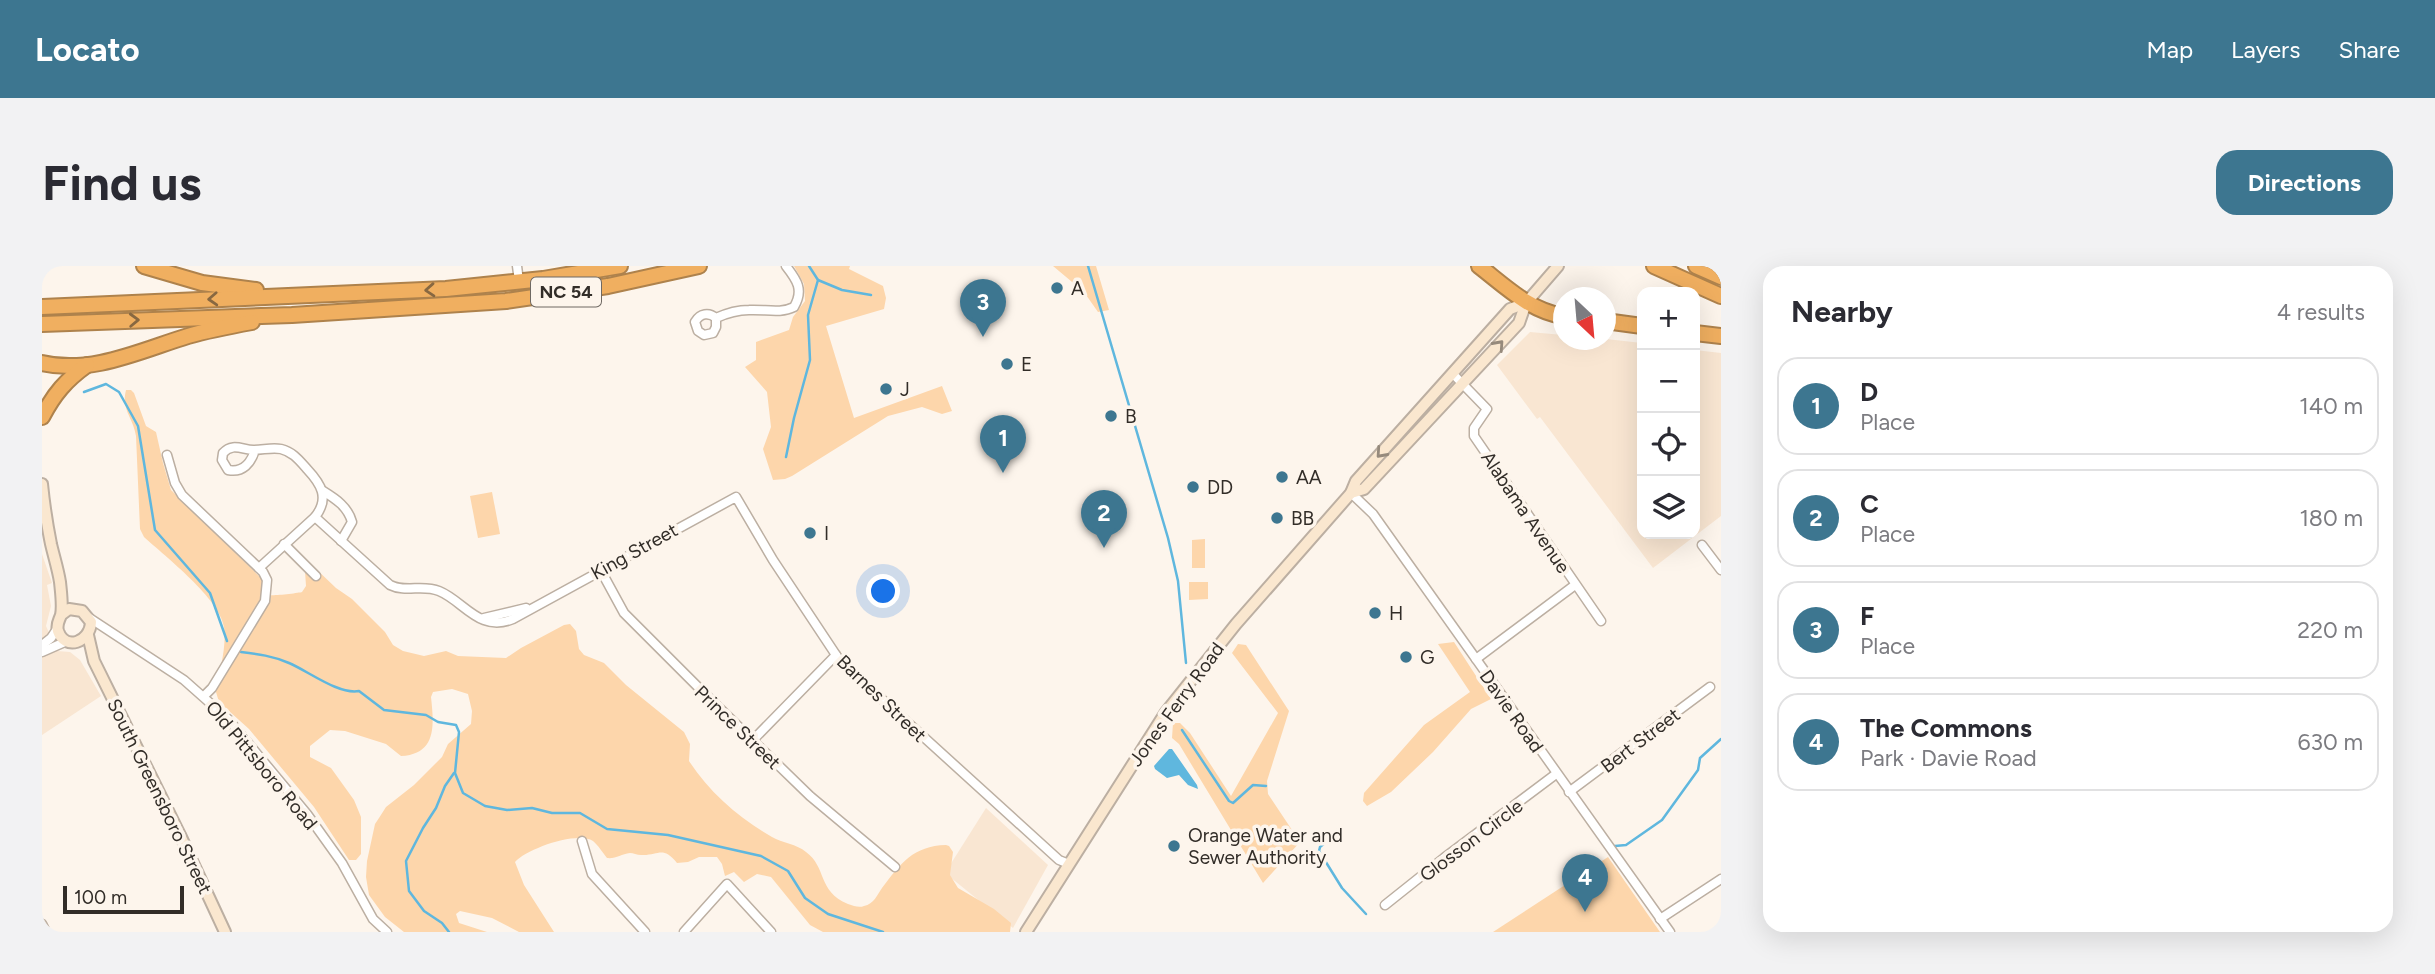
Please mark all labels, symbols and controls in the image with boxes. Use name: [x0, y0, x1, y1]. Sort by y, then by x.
text: Locato: [35, 30, 140, 69]
text: Map: [2146, 35, 2193, 64]
text: Layers: [2231, 35, 2300, 64]
text: Share: [2338, 35, 2400, 64]
button: Directions: [2216, 150, 2393, 215]
text: Find us: [42, 153, 201, 212]
place label: A: [1071, 277, 1084, 300]
road number: NC 54: [531, 278, 601, 307]
pin: 3: [960, 279, 1006, 337]
marker: A: [1049, 280, 1065, 296]
one-way arrow: [425, 282, 436, 297]
north arrow: [1553, 287, 1616, 350]
map controls: [1637, 287, 1700, 539]
button: +: [1637, 287, 1700, 350]
one-way arrow: [208, 292, 219, 307]
text: Nearby: [1791, 293, 1893, 330]
text: 4 results: [2277, 298, 2365, 326]
one-way arrow: [129, 313, 140, 328]
one-way arrow: [1490, 340, 1503, 353]
button: −: [1637, 350, 1700, 413]
place label: E: [1021, 353, 1032, 376]
marker: E: [999, 356, 1015, 372]
text: D: [1860, 376, 1878, 408]
place label: J: [900, 378, 910, 401]
marker: J: [878, 381, 894, 397]
text: 1: [1811, 392, 1821, 420]
text: 140 m: [2299, 392, 2363, 420]
place label: B: [1125, 405, 1137, 428]
marker: B: [1103, 408, 1119, 424]
text: Place: [1860, 408, 1915, 436]
button: locate: [1637, 413, 1700, 476]
pin: 1: [980, 415, 1026, 473]
one-way arrow: [1376, 445, 1389, 458]
street label: Alabama Avenue: [1476, 447, 1575, 578]
place label: AA: [1296, 466, 1322, 489]
marker: AA: [1274, 469, 1290, 485]
place label: DD: [1207, 476, 1233, 499]
button: layers: [1637, 476, 1700, 539]
marker: DD: [1185, 479, 1201, 495]
text: C: [1860, 488, 1879, 520]
pin: 2: [1081, 490, 1127, 548]
text: 2: [1809, 504, 1823, 532]
text: 180 m: [2299, 504, 2363, 532]
place label: BB: [1291, 507, 1314, 530]
marker: BB: [1269, 510, 1285, 526]
street label: King Street: [587, 518, 682, 585]
text: Place: [1860, 520, 1915, 548]
place label: I: [824, 522, 829, 545]
marker: I: [802, 525, 818, 541]
your location: [866, 574, 900, 608]
text: F: [1860, 600, 1874, 632]
place label: H: [1389, 602, 1403, 625]
marker: H: [1367, 605, 1383, 621]
text: 3: [1810, 616, 1822, 644]
text: 220 m: [2297, 616, 2363, 644]
text: Place: [1860, 632, 1915, 660]
street label: Jones Ferry Road: [1124, 638, 1229, 771]
place label: G: [1420, 646, 1434, 669]
marker: G: [1398, 649, 1414, 665]
street label: Barnes Street: [832, 650, 931, 747]
street label: Davie Road: [1475, 665, 1548, 757]
street label: Prince Street: [690, 681, 786, 774]
street label: South Greensboro Street: [102, 695, 217, 898]
street label: Old Pittsboro Road: [201, 696, 322, 835]
street label: Bert Street: [1596, 703, 1685, 778]
text: The Commons: [1860, 712, 2032, 744]
text: 4: [1809, 728, 1823, 756]
text: 630 m: [2297, 728, 2363, 756]
text: Park · Davie Road: [1860, 744, 2037, 772]
street label: Glosson Circle: [1415, 794, 1527, 887]
place label: Orange Water and Sewer Authority: [1188, 824, 1343, 869]
marker: Orange Water and Sewer Authority: [1166, 838, 1182, 854]
pin: 4: [1562, 854, 1608, 912]
scale bar: [63, 883, 184, 915]
text: 100 m: [74, 886, 127, 909]

